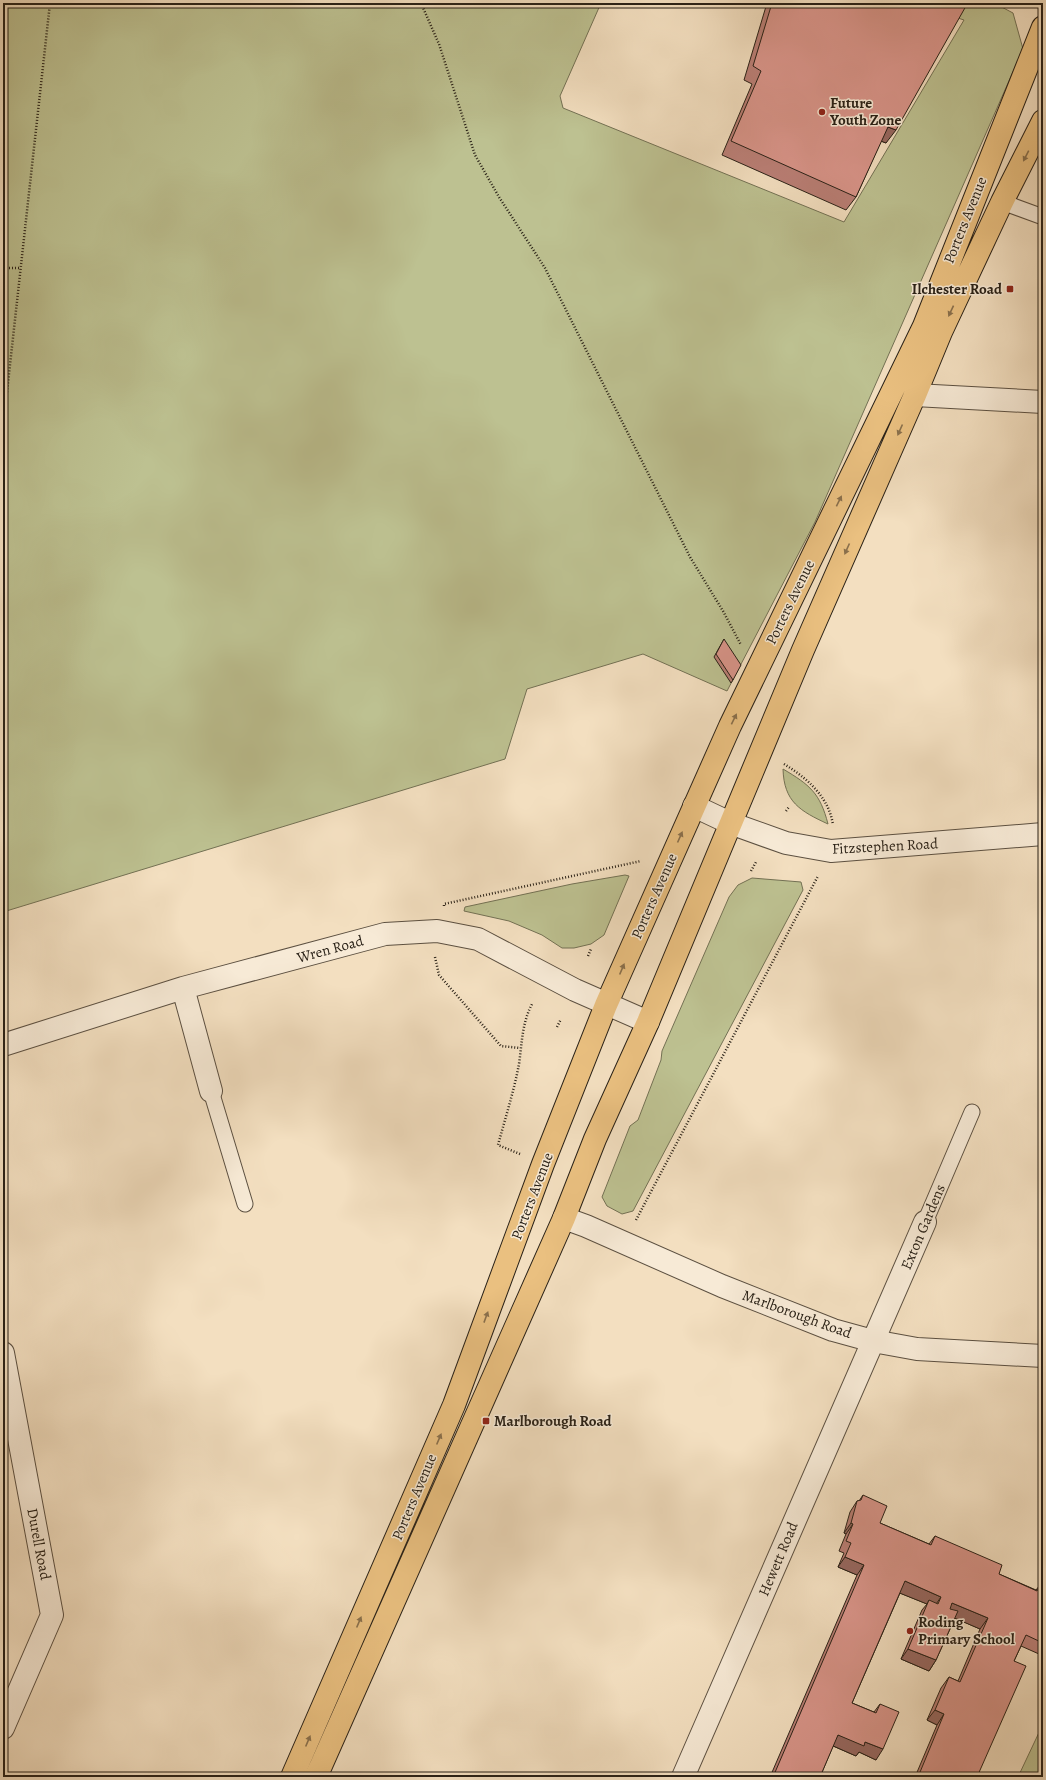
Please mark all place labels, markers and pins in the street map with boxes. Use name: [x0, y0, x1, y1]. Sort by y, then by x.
place label: Future Youth Zone: [829, 93, 901, 130]
marker: Future Youth Zone: [817, 107, 827, 117]
place label: Ilchester Road: [912, 279, 1003, 299]
marker: Ilchester Road: [1005, 284, 1015, 294]
place label: Marlborough Road: [494, 1411, 613, 1431]
marker: Marlborough Road: [481, 1416, 491, 1426]
place label: Roding Primary School: [918, 1612, 1015, 1649]
marker: Roding Primary School: [905, 1626, 915, 1636]

